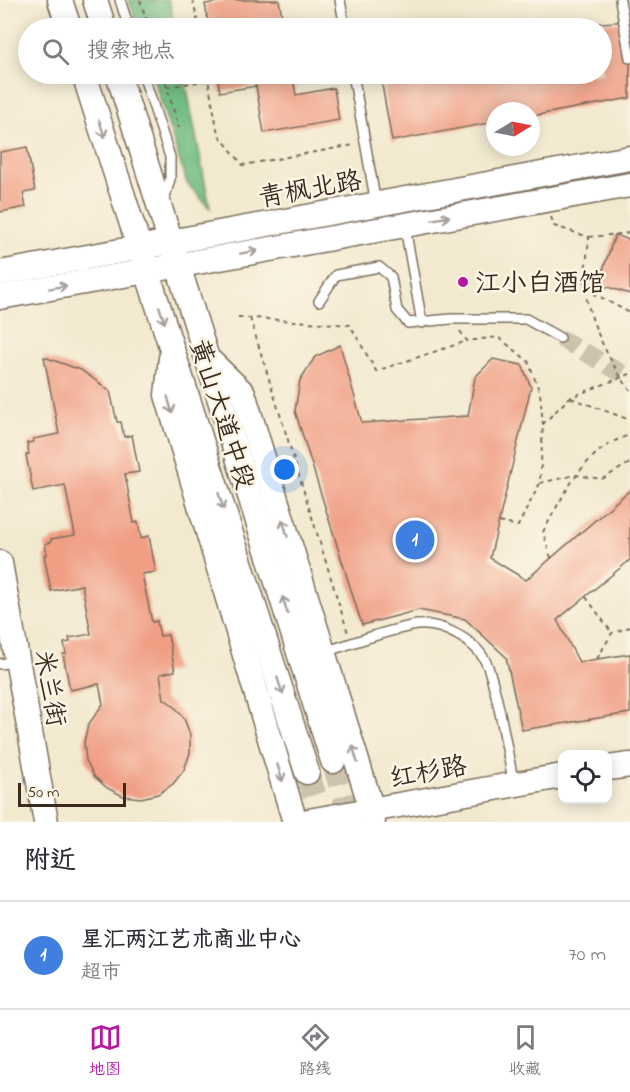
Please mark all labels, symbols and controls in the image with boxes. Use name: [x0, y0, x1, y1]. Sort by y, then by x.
search box: [18, 18, 612, 84]
icon: search: [39, 35, 72, 68]
text: 搜索地点: [87, 36, 175, 68]
north arrow: [486, 102, 540, 156]
one-way arrow: [97, 119, 108, 138]
street label: 青枫北路: [256, 163, 365, 219]
one-way arrow: [431, 212, 451, 223]
one-way arrow: [239, 246, 259, 257]
place label: 江小白酒馆: [475, 266, 605, 304]
marker: 江小白酒馆: [456, 275, 470, 289]
one-way arrow: [47, 281, 67, 292]
one-way arrow: [157, 305, 168, 324]
street label: 黄山大道中段: [178, 335, 262, 495]
one-way arrow: [165, 395, 176, 414]
your location: [270, 455, 299, 484]
one-way arrow: [216, 491, 227, 510]
pin: 1: [396, 518, 434, 562]
one-way arrow: [279, 519, 290, 538]
one-way arrow: [278, 596, 289, 615]
street label: 米兰街: [23, 647, 74, 730]
one-way arrow: [275, 676, 286, 695]
one-way arrow: [349, 745, 360, 764]
street label: 红杉路: [387, 748, 470, 799]
map controls: [558, 750, 612, 804]
button: locate: [558, 750, 612, 804]
one-way arrow: [275, 763, 286, 782]
scale bar: [18, 780, 126, 808]
text: 50 m: [27, 781, 59, 805]
text: 附近: [24, 843, 76, 881]
text: 星汇两江艺术商业中心: [81, 925, 301, 957]
text: 1: [40, 941, 47, 970]
text: 70 m: [569, 941, 606, 970]
text: 超市: [81, 959, 121, 988]
tab: 地图: [89, 1021, 122, 1082]
tab: 路线: [299, 1021, 332, 1082]
tab: 收藏: [509, 1021, 542, 1082]

